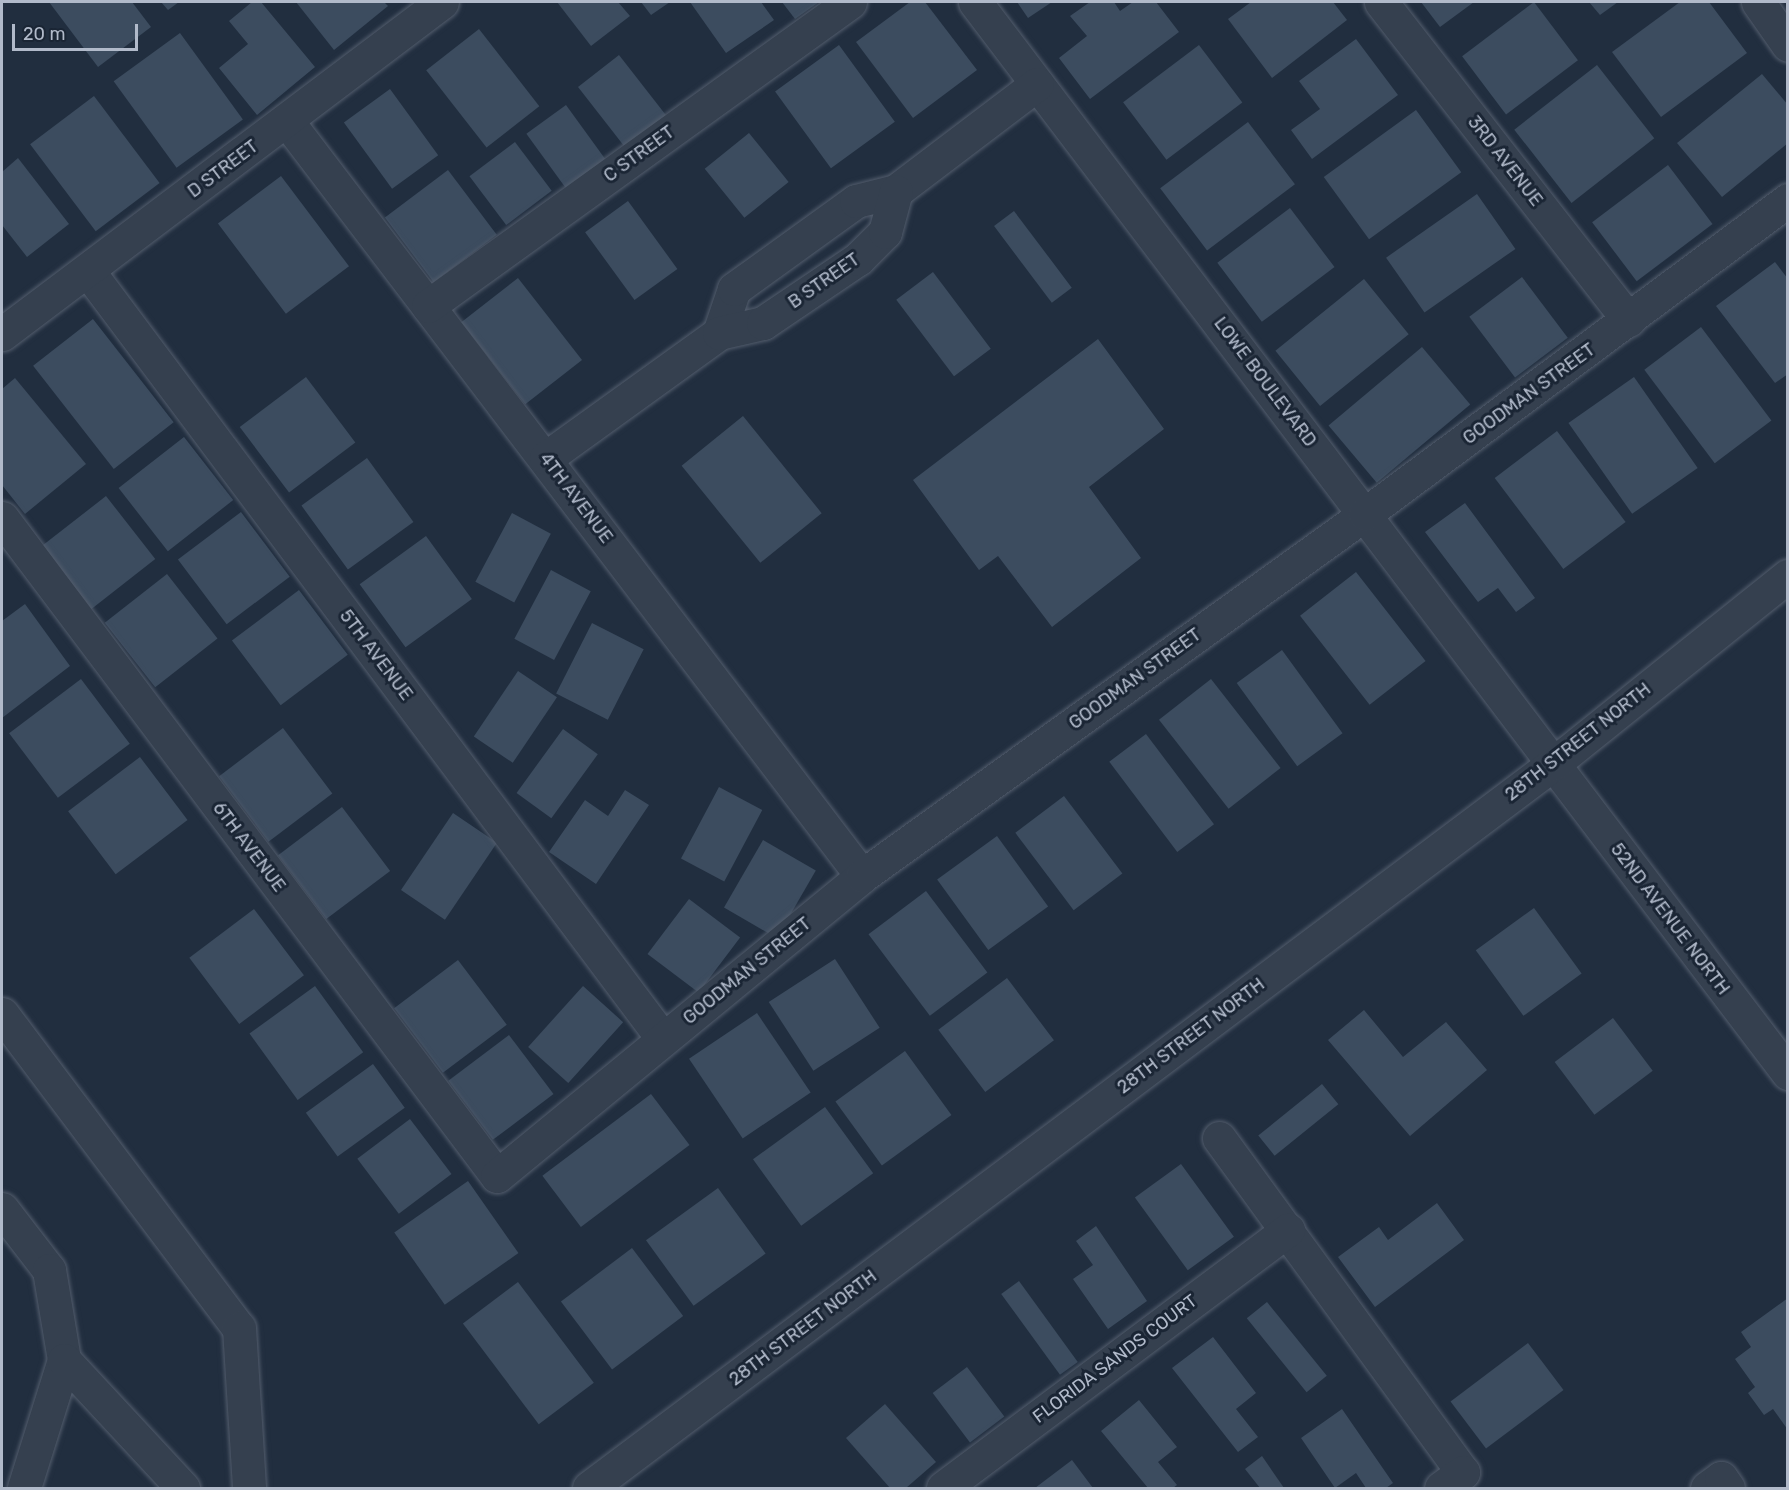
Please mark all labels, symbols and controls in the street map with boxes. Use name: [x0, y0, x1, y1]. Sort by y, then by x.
scale bar: [15, 12, 141, 50]
text: 20 m: [23, 23, 65, 45]
street label: 3RD AVENUE: [1463, 111, 1547, 211]
street label: C STREET: [600, 121, 678, 187]
street label: D STREET: [184, 136, 262, 202]
street label: B STREET: [784, 249, 864, 313]
street label: LOWE BOULEVARD: [1209, 313, 1321, 451]
street label: GOODMAN STREET: [1459, 339, 1599, 449]
street label: 4TH AVENUE: [535, 448, 617, 548]
street label: 5TH AVENUE: [335, 605, 417, 705]
street label: GOODMAN STREET: [1065, 624, 1205, 734]
street label: 28TH STREET NORTH: [1501, 678, 1655, 806]
street label: 6TH AVENUE: [208, 797, 290, 897]
street label: 52ND AVENUE NORTH: [1606, 839, 1734, 999]
street label: GOODMAN STREET: [679, 913, 815, 1029]
street label: 28TH STREET NORTH: [1113, 973, 1269, 1099]
street label: 28TH STREET NORTH: [725, 1265, 881, 1391]
street label: FLORIDA SANDS COURT: [1028, 1290, 1202, 1428]

